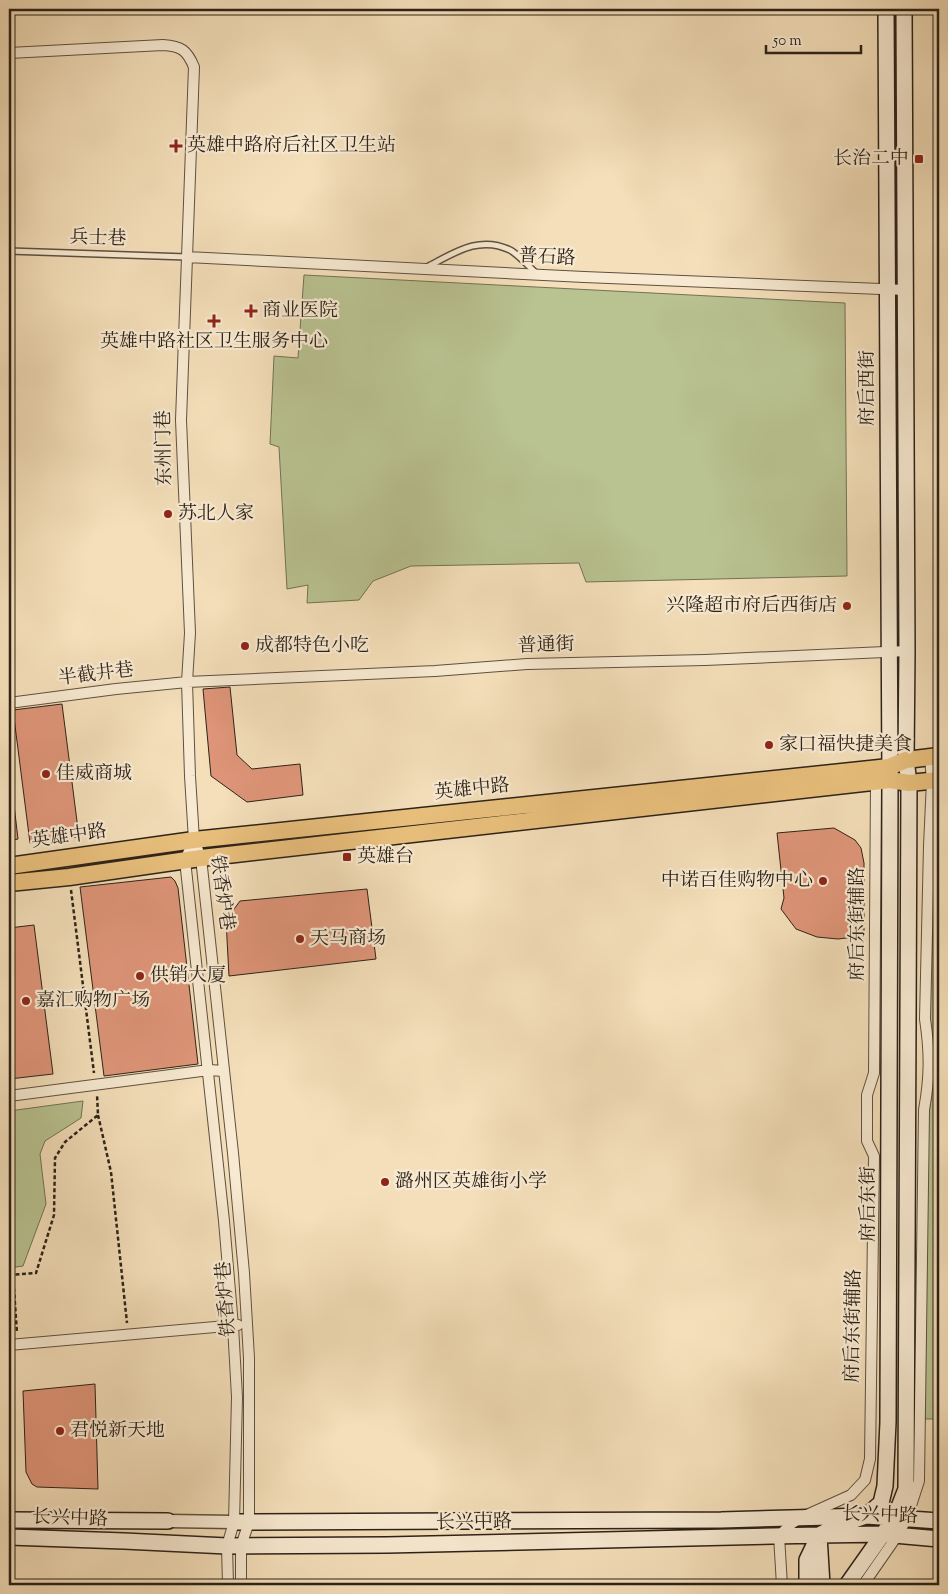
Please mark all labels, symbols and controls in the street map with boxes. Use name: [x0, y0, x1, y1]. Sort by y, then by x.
scale bar: [766, 22, 860, 54]
text: 50 m: [772, 31, 802, 52]
place label: 英雄中路府后社区卫生站: [187, 133, 396, 160]
marker: 英雄中路府后社区卫生站: [169, 139, 183, 153]
place label: 长治二中: [833, 146, 909, 173]
marker: 长治二中: [913, 153, 925, 165]
street label: 兵士巷: [69, 225, 127, 253]
street label: 普石路: [518, 243, 576, 273]
place label: 商业医院: [262, 298, 338, 325]
marker: 商业医院: [244, 304, 258, 318]
marker: 英雄中路社区卫生服务中心: [207, 314, 221, 328]
place label: 英雄中路社区卫生服务中心: [100, 329, 328, 356]
street label: 府后西街: [855, 350, 882, 426]
street label: 东州门巷: [151, 410, 179, 486]
place label: 苏北人家: [178, 501, 254, 528]
marker: 苏北人家: [162, 508, 174, 520]
place label: 兴隆超市府后西街店: [666, 593, 837, 620]
marker: 兴隆超市府后西街店: [841, 600, 853, 612]
street label: 普通街: [517, 632, 575, 660]
place label: 成都特色小吃: [255, 633, 369, 660]
marker: 成都特色小吃: [239, 640, 251, 652]
street label: 半截井巷: [57, 657, 135, 693]
place label: 家口福快捷美食: [779, 732, 912, 759]
marker: 家口福快捷美食: [763, 739, 775, 751]
place label: 佳威商城: [56, 761, 132, 788]
marker: 佳威商城: [40, 768, 52, 780]
street label: 英雄中路: [433, 773, 511, 807]
street label: 英雄中路: [29, 818, 109, 856]
place label: 英雄台: [357, 844, 414, 871]
marker: 英雄台: [341, 851, 353, 863]
street label: 铁香炉巷: [202, 853, 240, 933]
street label: 府后东街辅路: [845, 867, 872, 981]
place label: 中诺百佳购物中心: [661, 868, 813, 895]
marker: 中诺百佳购物中心: [817, 875, 829, 887]
place label: 天马商场: [310, 926, 386, 953]
marker: 天马商场: [294, 933, 306, 945]
place label: 供销大厦: [150, 963, 226, 990]
marker: 供销大厦: [134, 970, 146, 982]
place label: 嘉汇购物广场: [36, 988, 150, 1015]
marker: 嘉汇购物广场: [20, 995, 32, 1007]
street label: 府后东街: [856, 1166, 883, 1242]
place label: 潞州区英雄街小学: [395, 1169, 547, 1196]
marker: 潞州区英雄街小学: [379, 1176, 391, 1188]
street label: 铁香炉巷: [211, 1260, 243, 1338]
street label: 府后东街辅路: [840, 1269, 868, 1383]
place label: 君悦新天地: [70, 1418, 165, 1445]
marker: 君悦新天地: [54, 1425, 66, 1437]
street label: 长兴中路: [842, 1501, 918, 1531]
street label: 长兴中路: [32, 1504, 108, 1534]
street label: 长兴中路: [436, 1509, 512, 1537]

